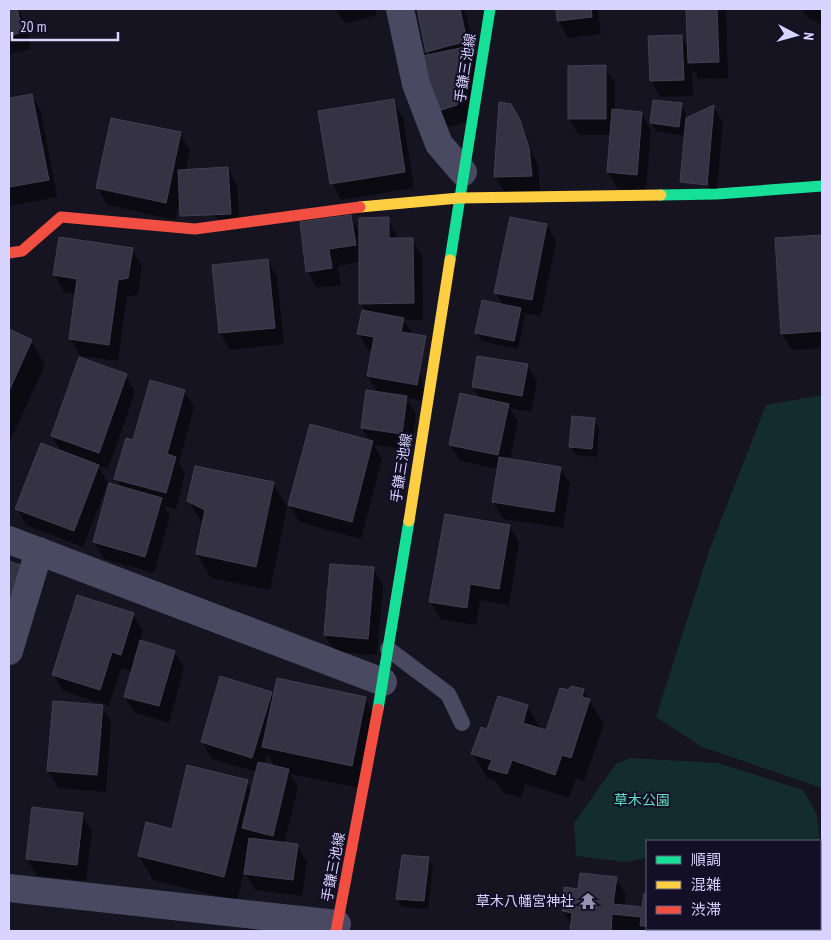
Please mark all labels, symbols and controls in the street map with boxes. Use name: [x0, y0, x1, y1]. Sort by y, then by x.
scale bar: [12, 10, 119, 42]
north arrow: [771, 10, 821, 60]
text: 20 m: [20, 17, 46, 36]
street label: 手鎌三池線: [451, 32, 479, 104]
text: N: [800, 32, 818, 41]
street label: 手鎌三池線: [387, 432, 415, 504]
park label: 草木公園: [614, 791, 670, 809]
street label: 手鎌三池線: [317, 831, 349, 903]
legend: [646, 840, 821, 930]
text: 順調: [691, 850, 721, 869]
text: 混雑: [691, 875, 721, 894]
temple icon: 草木八幡宮神社: [578, 891, 598, 911]
place label: 草木八幡宮神社: [476, 892, 574, 910]
text: 渋滞: [691, 900, 721, 919]

